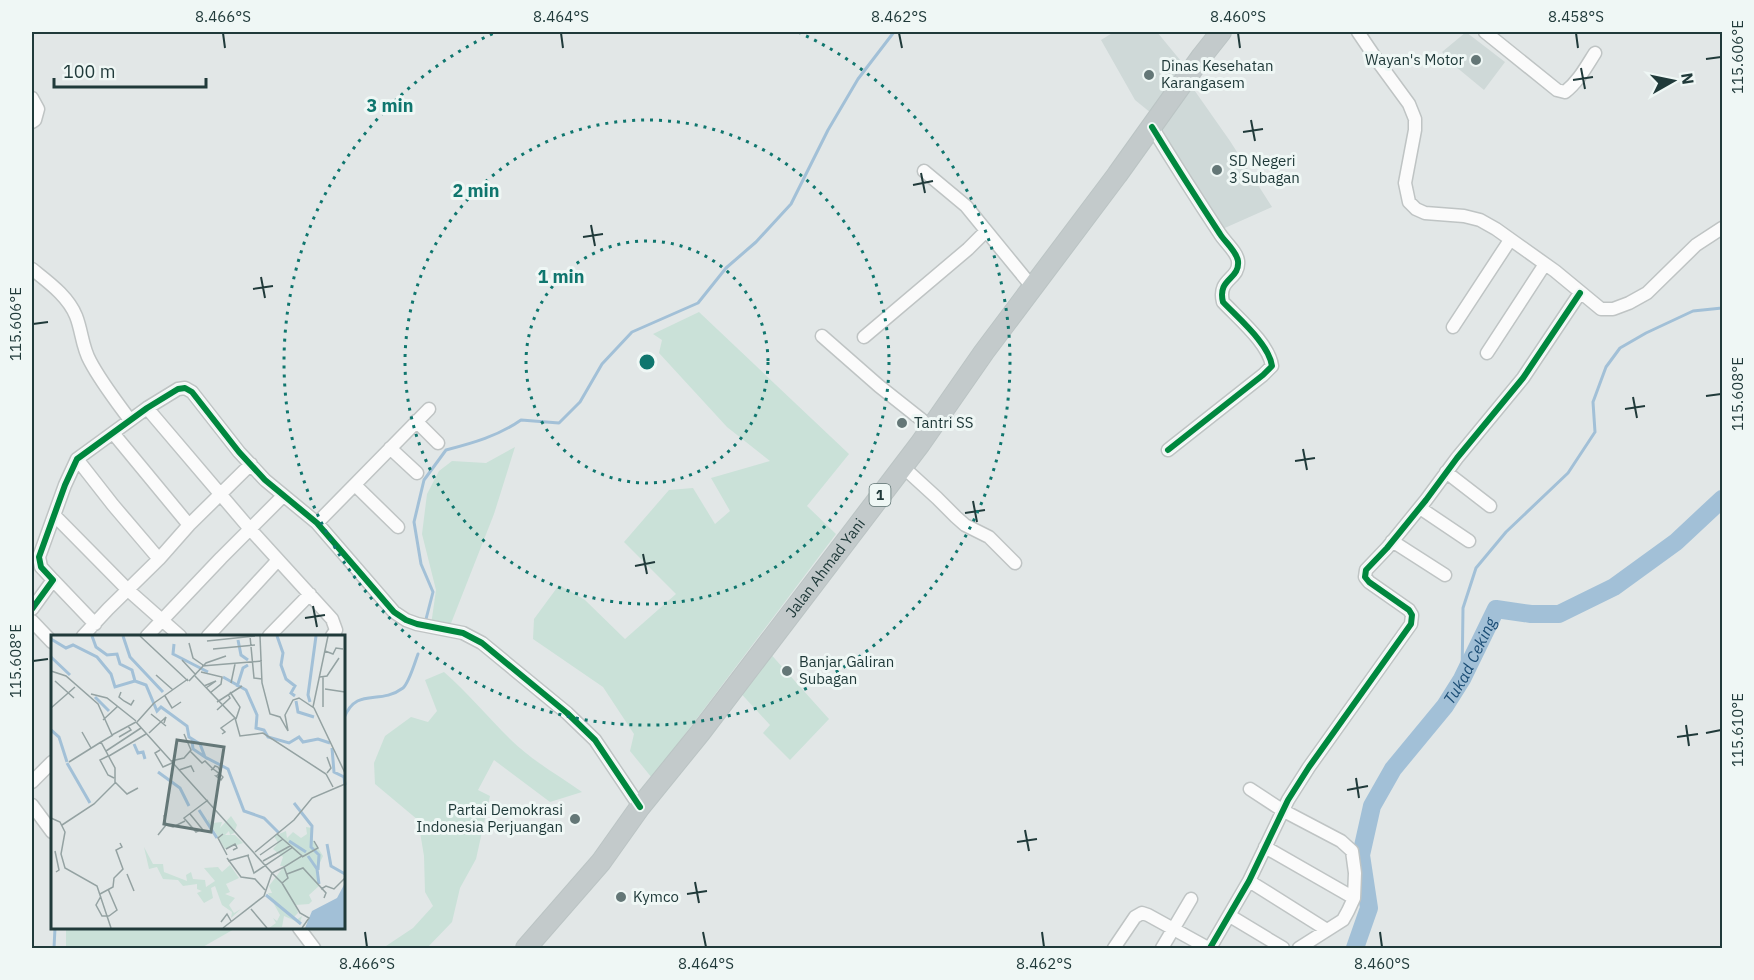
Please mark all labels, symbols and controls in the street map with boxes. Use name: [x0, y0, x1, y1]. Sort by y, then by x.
text: 8.466°S: [195, 7, 251, 26]
text: 8.464°S: [533, 7, 589, 26]
text: 8.462°S: [871, 7, 927, 26]
text: 8.460°S: [1210, 7, 1266, 26]
text: 8.458°S: [1548, 7, 1604, 26]
text: 115.606°E: [1728, 20, 1747, 94]
place label: Wayan's Motor: [1365, 50, 1464, 69]
scale bar: [54, 51, 206, 89]
north arrow: [1643, 51, 1703, 111]
marker: Wayan's Motor: [1469, 53, 1483, 67]
place label: Dinas Kesehatan Karangasem: [1161, 56, 1273, 92]
text: 100 m: [63, 60, 115, 83]
marker: Dinas Kesehatan Karangasem: [1142, 68, 1156, 82]
text: N: [1677, 71, 1699, 86]
text: 3 min: [366, 94, 414, 117]
place label: SD Negeri 3 Subagan: [1229, 151, 1300, 187]
marker: SD Negeri 3 Subagan: [1210, 163, 1224, 177]
text: 2 min: [452, 179, 500, 202]
text: 1 min: [537, 265, 585, 288]
text: 115.606°E: [6, 287, 25, 361]
centre of rings: [637, 352, 657, 372]
text: 115.608°E: [1728, 357, 1747, 431]
place label: Tantri SS: [914, 413, 973, 432]
marker: Tantri SS: [895, 416, 909, 430]
road number: 1: [870, 484, 890, 506]
street label: Jalan Ahmad Yani: [781, 514, 869, 621]
water label: Tukad Ceking: [1439, 613, 1501, 708]
text: 115.608°E: [6, 624, 25, 698]
inset map: [51, 635, 345, 929]
place label: Banjar Galiran Subagan: [799, 652, 894, 688]
marker: Banjar Galiran Subagan: [780, 664, 794, 678]
text: 115.610°E: [1728, 693, 1747, 767]
place label: Partai Demokrasi Indonesia Perjuangan: [416, 800, 563, 836]
marker: Partai Demokrasi Indonesia Perjuangan: [568, 812, 582, 826]
place label: Kymco: [633, 887, 679, 906]
marker: Kymco: [614, 890, 628, 904]
text: 8.466°S: [339, 954, 395, 973]
text: 8.464°S: [678, 954, 734, 973]
text: 8.462°S: [1016, 954, 1072, 973]
text: 8.460°S: [1354, 954, 1410, 973]

